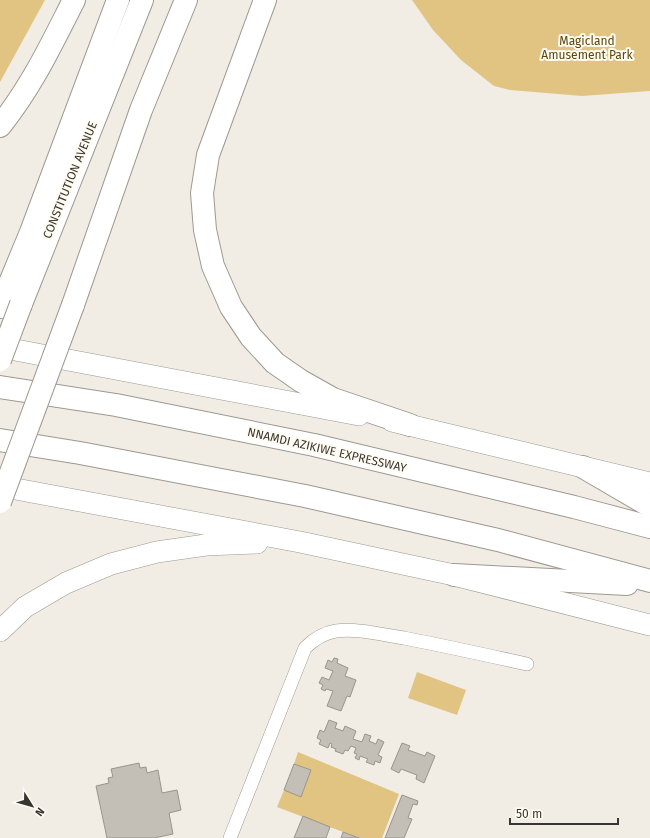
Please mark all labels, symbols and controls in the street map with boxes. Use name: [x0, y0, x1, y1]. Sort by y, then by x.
park label: Magicland Amusement Park: [541, 34, 633, 62]
street label: CONSTITUTION AVENUE: [40, 119, 100, 241]
street label: NNAMDI AZIKIWE EXPRESSWAY: [246, 425, 408, 475]
north arrow: [12, 786, 52, 826]
scale bar: [510, 800, 618, 826]
text: N: [32, 805, 47, 819]
text: 50 m: [516, 807, 542, 821]

